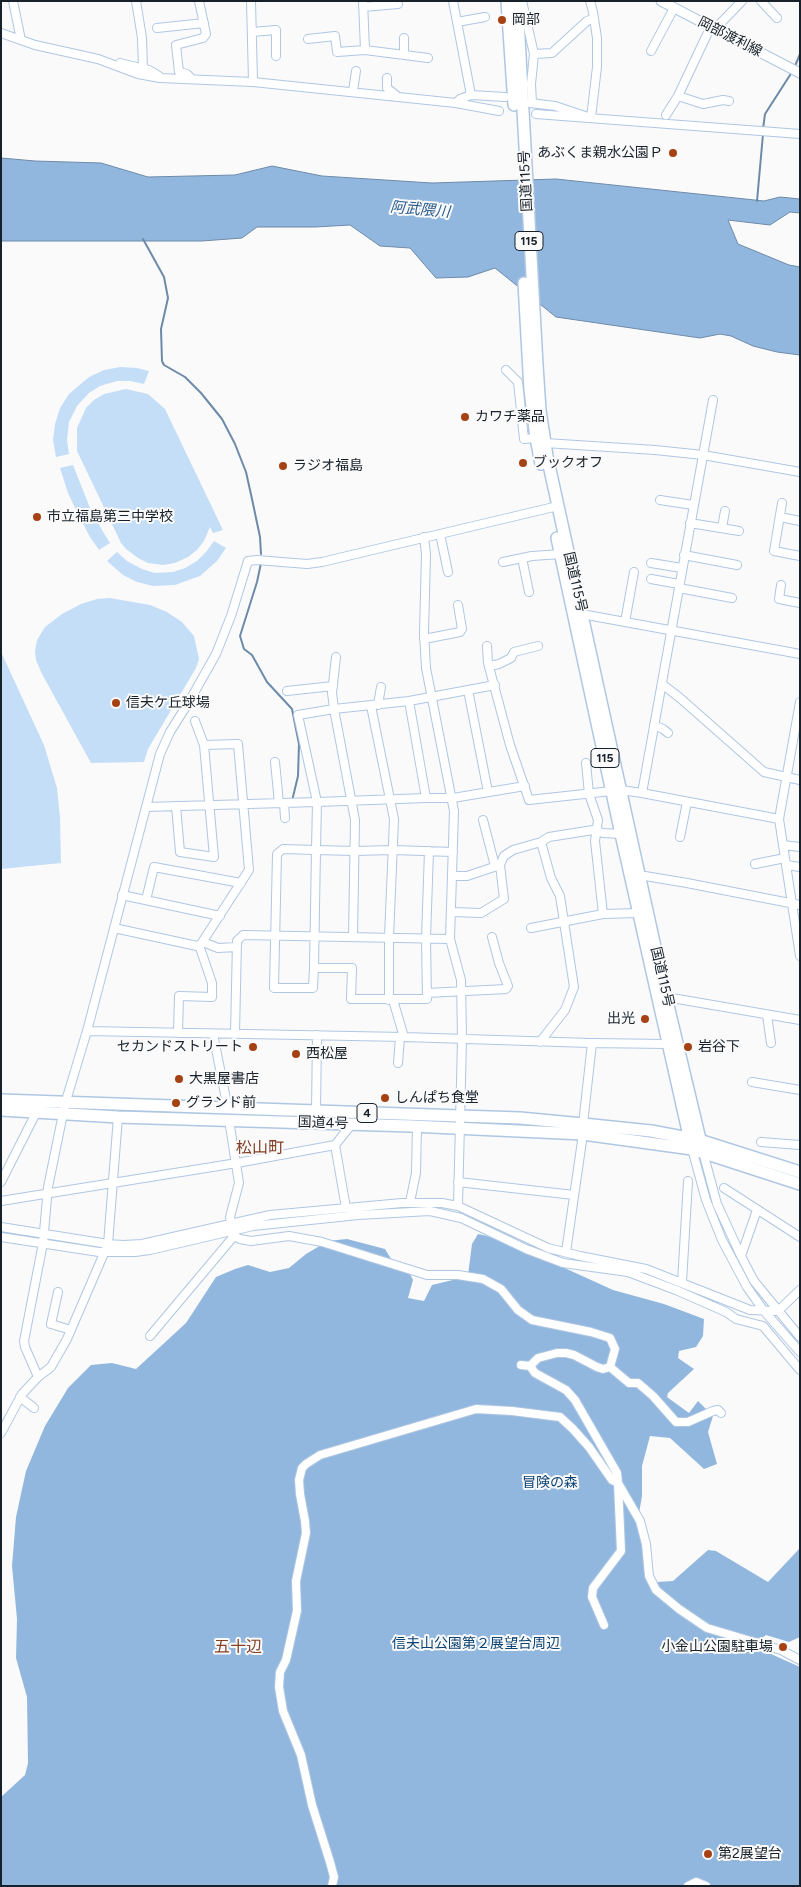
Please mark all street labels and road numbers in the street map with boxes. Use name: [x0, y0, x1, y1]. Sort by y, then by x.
street label: 岡部渡利線: [695, 14, 765, 60]
street label: 国道115号: [516, 150, 536, 212]
road number: 115: [515, 232, 543, 250]
street label: 国道115号: [560, 550, 590, 614]
road number: 115: [591, 748, 619, 768]
street label: 国道115号: [647, 945, 677, 1009]
road number: 4: [357, 1104, 377, 1122]
street label: 国道4号: [297, 1114, 349, 1132]

